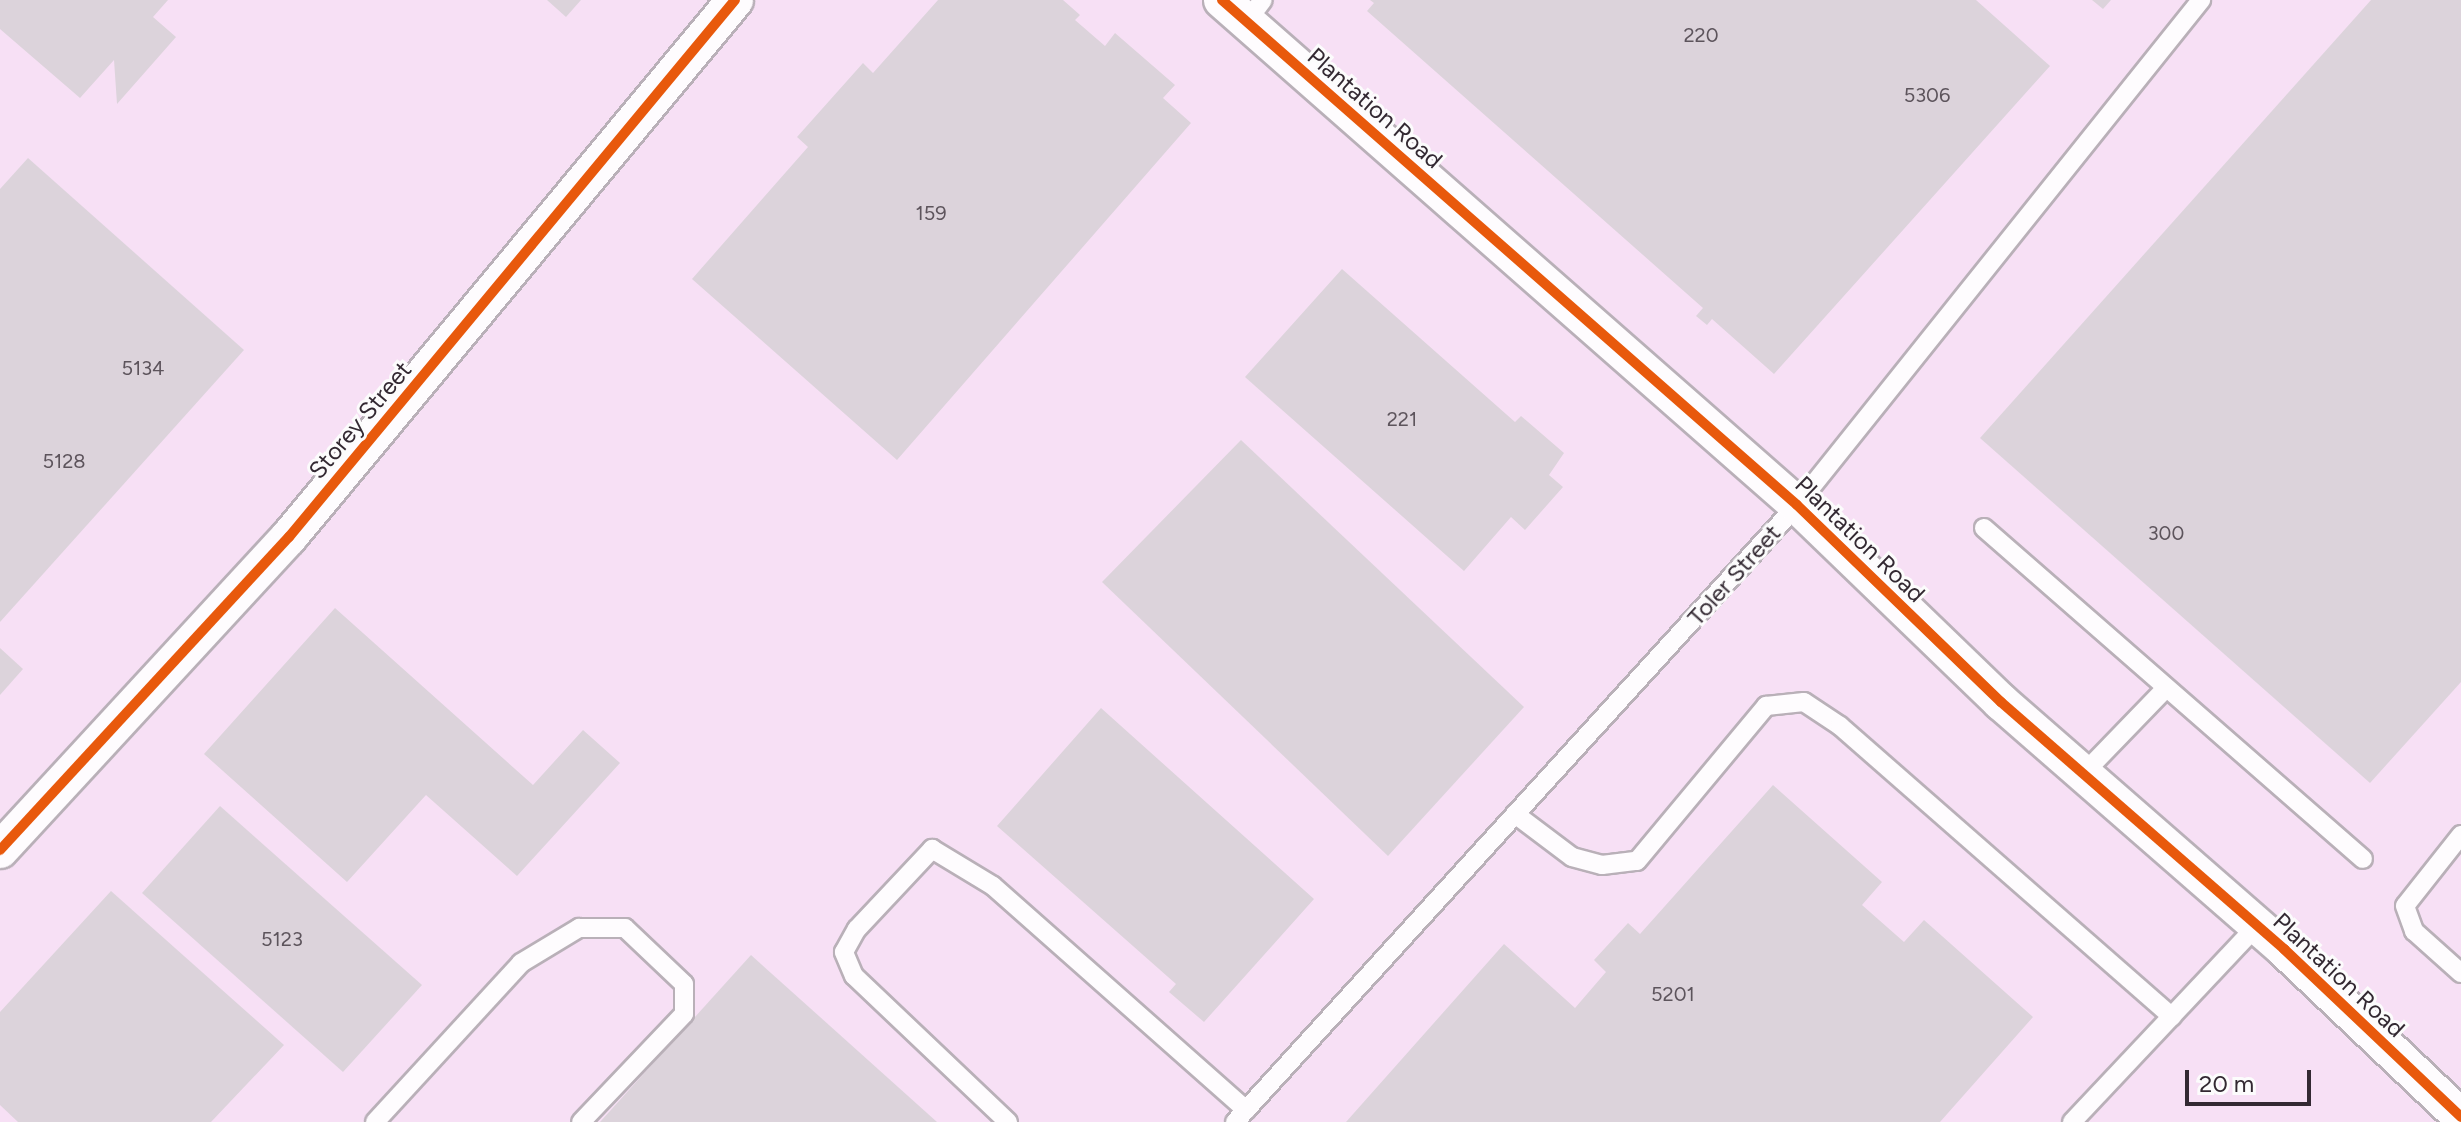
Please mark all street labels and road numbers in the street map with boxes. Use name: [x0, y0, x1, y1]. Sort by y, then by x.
street label: Plantation Road: [1302, 42, 1448, 174]
street label: Storey Street: [303, 355, 417, 485]
street label: Plantation Road: [1789, 470, 1931, 608]
street label: Toler Street: [1681, 519, 1787, 631]
street label: Plantation Road: [2267, 907, 2411, 1043]

